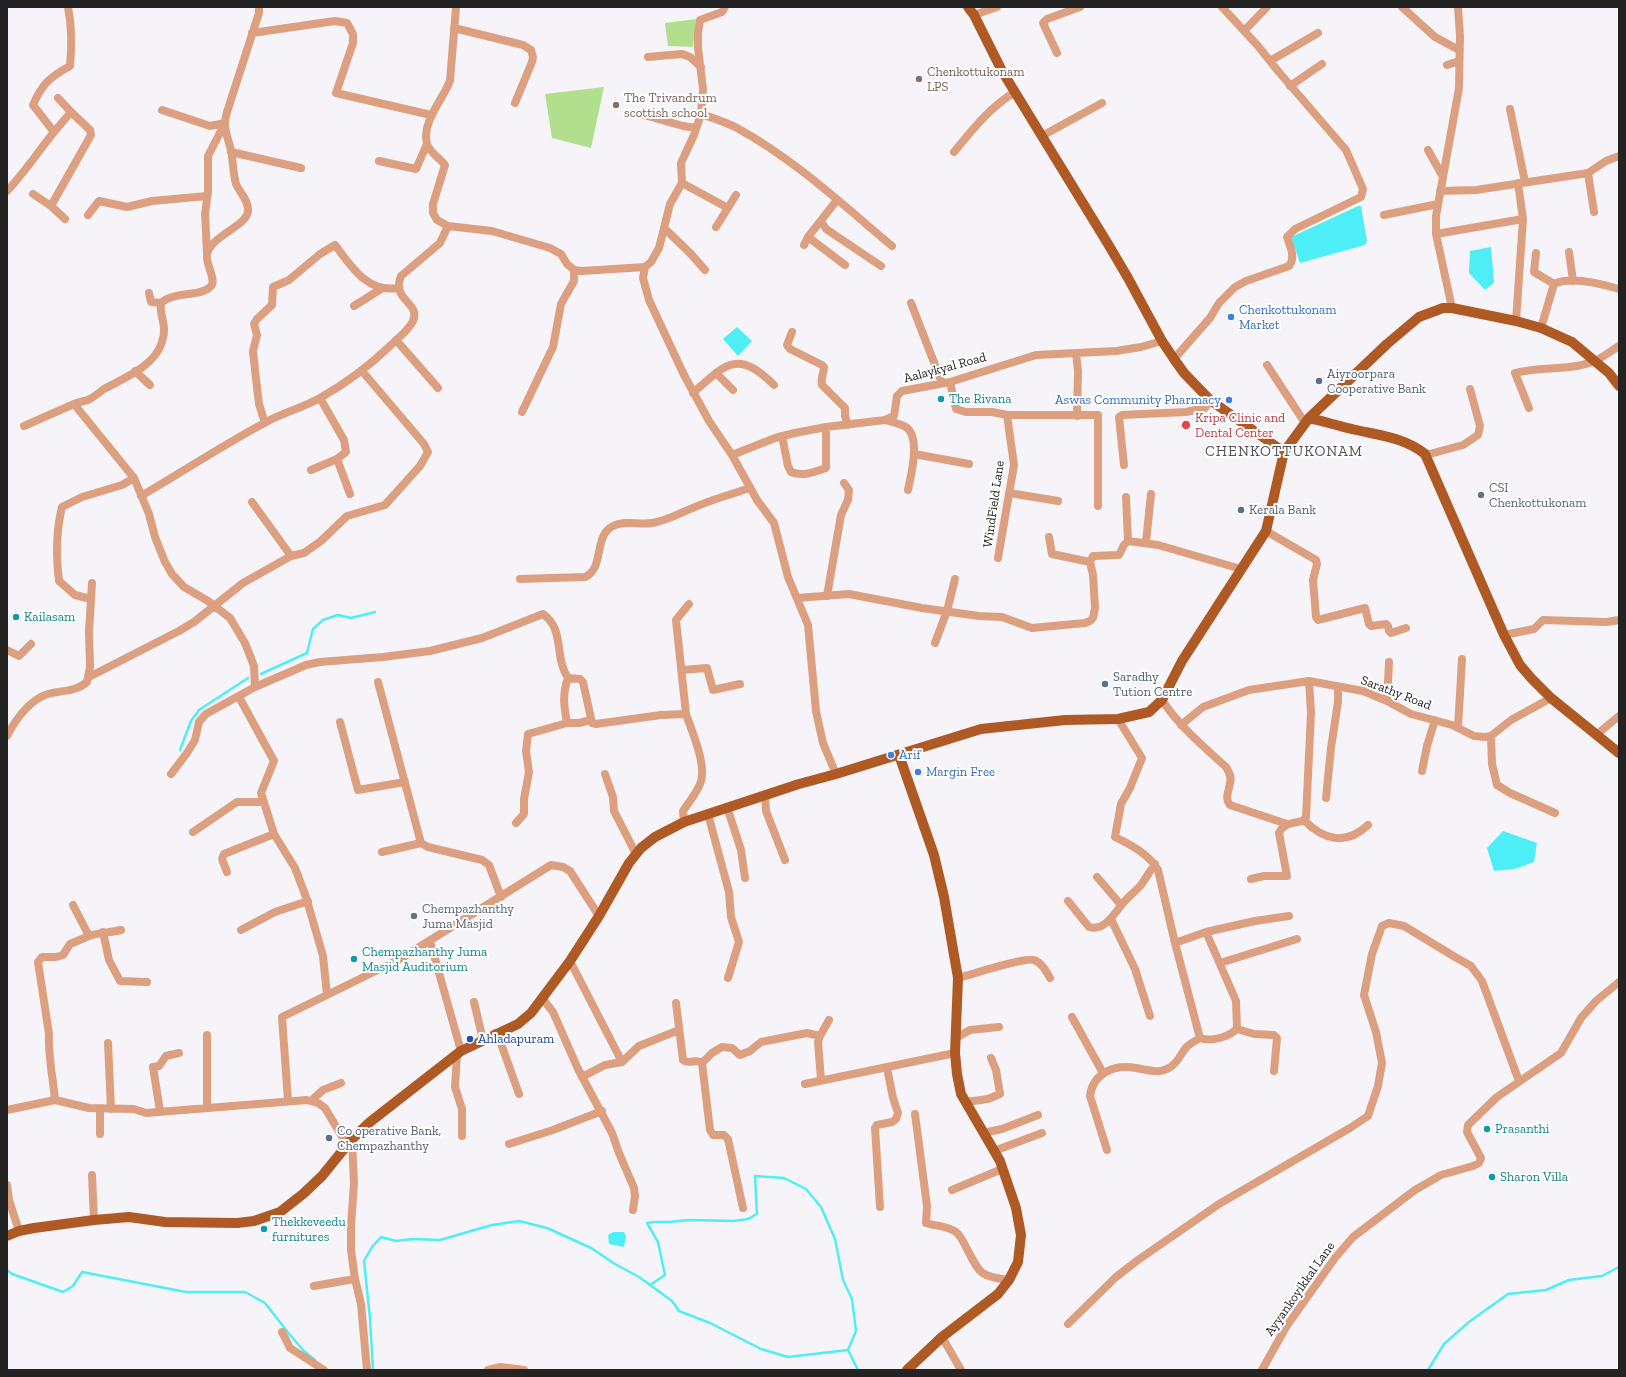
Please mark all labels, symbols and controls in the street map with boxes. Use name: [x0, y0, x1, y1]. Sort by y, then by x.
place label: Chenkottukonam LPS: [927, 64, 1025, 95]
marker: Chenkottukonam LPS: [914, 74, 924, 84]
place label: The Trivandrum scottish school: [624, 90, 717, 121]
marker: The Trivandrum scottish school: [611, 100, 621, 110]
place label: Chenkottukonam Market: [1239, 302, 1337, 333]
marker: Chenkottukonam Market: [1226, 312, 1236, 322]
street label: Aalaykyal Road: [902, 350, 988, 386]
place label: Aiyroorpara Cooperative Bank: [1327, 366, 1426, 397]
marker: Aiyroorpara Cooperative Bank: [1314, 376, 1324, 386]
place label: The Rivana: [949, 391, 1012, 407]
place label: Aswas Community Pharmacy: [1055, 392, 1221, 408]
marker: The Rivana: [936, 394, 946, 404]
marker: Aswas Community Pharmacy: [1224, 395, 1234, 405]
place label: Kripa Clinic and Dental Center: [1195, 410, 1285, 441]
marker: Kripa Clinic and Dental Center: [1180, 419, 1192, 431]
district label: CHENKOTTUKONAM: [1205, 443, 1363, 461]
street label: WindField Lane: [980, 460, 1008, 548]
place label: CSI Chenkottukonam: [1489, 480, 1587, 511]
marker: CSI Chenkottukonam: [1476, 490, 1486, 500]
place label: Kerala Bank: [1249, 502, 1316, 518]
marker: Kerala Bank: [1236, 505, 1246, 515]
place label: Kailasam: [24, 609, 75, 625]
marker: Kailasam: [11, 612, 21, 622]
place label: Saradhy Tution Centre: [1113, 669, 1192, 700]
street label: Sarathy Road: [1359, 672, 1433, 714]
marker: Saradhy Tution Centre: [1100, 679, 1110, 689]
place label: Arif: [899, 747, 921, 763]
marker: Arif: [886, 750, 896, 760]
place label: Margin Free: [926, 764, 995, 780]
marker: Margin Free: [913, 767, 923, 777]
place label: Chempazhanthy Juma Masjid: [422, 901, 514, 932]
marker: Chempazhanthy Juma Masjid: [409, 911, 419, 921]
place label: Chempazhanthy Juma Masjid Auditorium: [362, 944, 487, 975]
marker: Chempazhanthy Juma Masjid Auditorium: [349, 954, 359, 964]
place label: Ahladapuram: [478, 1031, 554, 1047]
marker: Ahladapuram: [465, 1034, 475, 1044]
place label: Prasanthi: [1495, 1121, 1549, 1137]
place label: Co operative Bank, Chempazhanthy: [337, 1123, 441, 1154]
marker: Prasanthi: [1482, 1124, 1492, 1134]
marker: Co operative Bank, Chempazhanthy: [324, 1133, 334, 1143]
place label: Sharon Villa: [1500, 1169, 1568, 1185]
marker: Sharon Villa: [1487, 1172, 1497, 1182]
place label: Thekkeveedu furnitures: [272, 1214, 346, 1245]
marker: Thekkeveedu furnitures: [259, 1224, 269, 1234]
street label: Ayyankoyikkal Lane: [1262, 1239, 1338, 1339]

